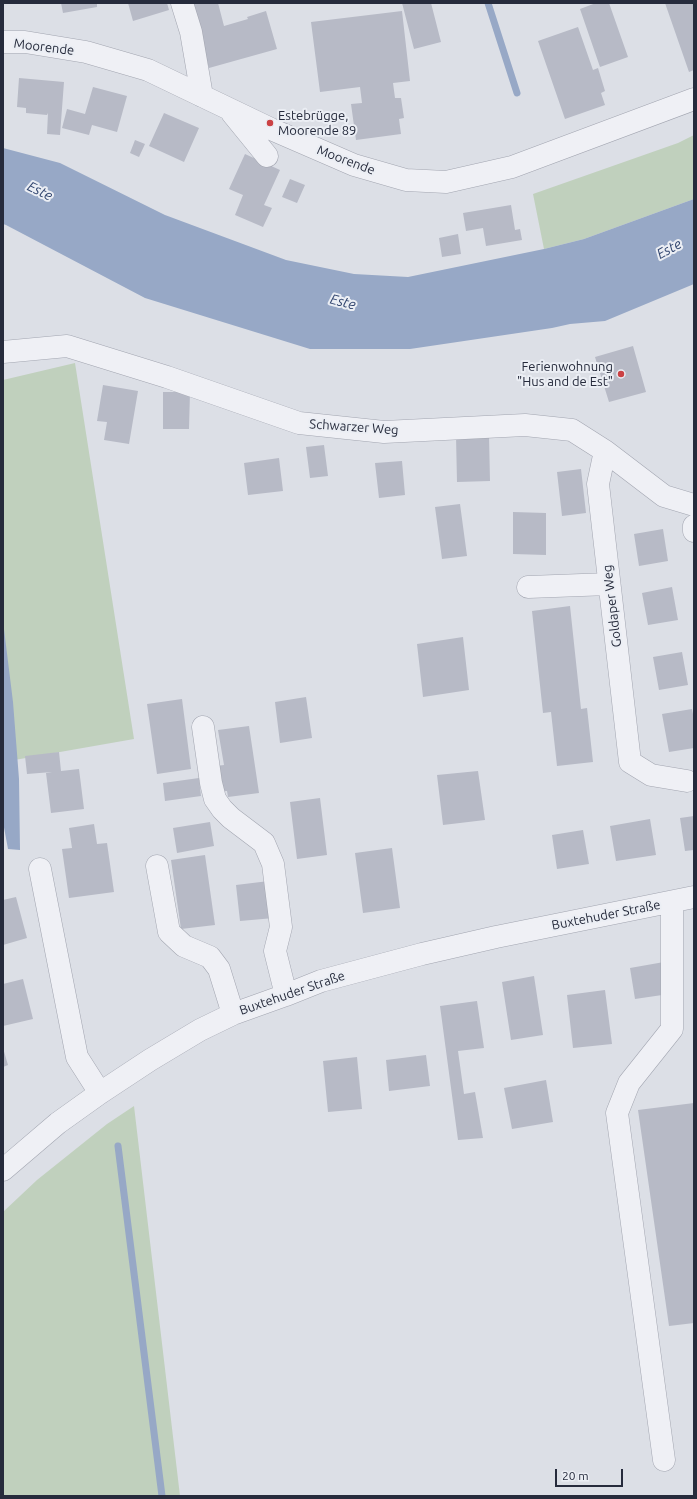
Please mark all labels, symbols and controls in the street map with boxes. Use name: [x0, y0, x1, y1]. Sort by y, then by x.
street label: Moorende: [13, 36, 75, 58]
place label: Estebrügge, Moorende 89: [278, 108, 356, 139]
marker: Estebrügge, Moorende 89: [265, 118, 275, 128]
street label: Moorende: [315, 142, 377, 178]
water label: Este: [25, 178, 55, 204]
water label: Este: [654, 235, 684, 263]
water label: Este: [328, 291, 358, 313]
place label: Ferienwohnung "Hus and de Est": [517, 359, 613, 390]
marker: Ferienwohnung "Hus and de Est": [616, 369, 626, 379]
street label: Schwarzer Weg: [309, 416, 399, 438]
street label: Goldaper Weg: [599, 564, 625, 648]
street label: Buxtehuder Straße: [550, 897, 662, 933]
street label: Buxtehuder Straße: [237, 968, 347, 1018]
scale bar: [557, 1461, 625, 1487]
text: 20 m: [562, 1469, 589, 1482]

